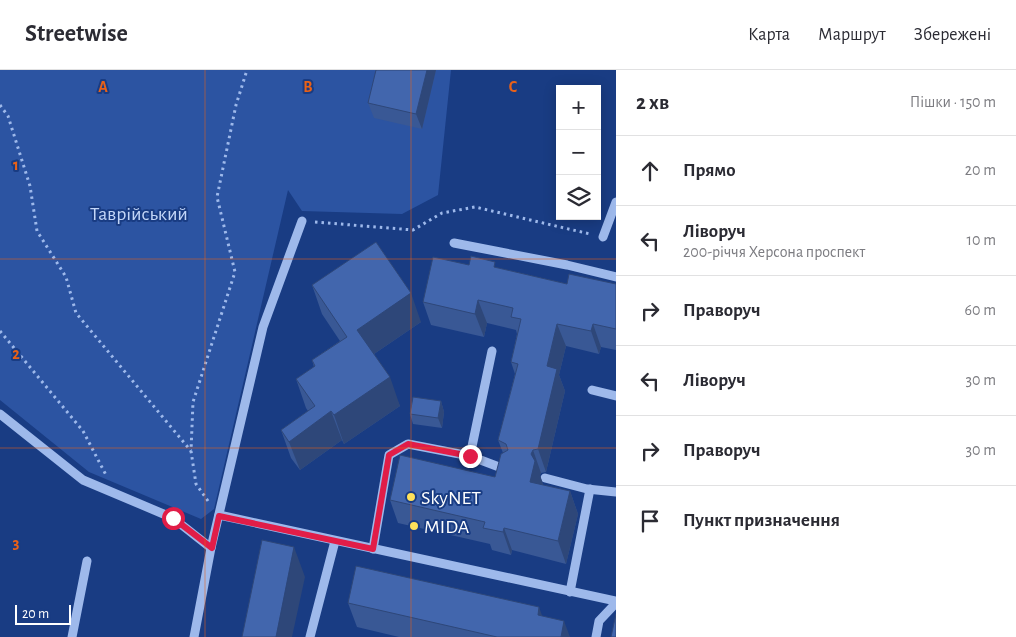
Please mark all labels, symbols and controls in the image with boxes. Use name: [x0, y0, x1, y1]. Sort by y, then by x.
text: Streetwise: [25, 22, 128, 46]
text: Карта: [748, 26, 790, 44]
text: Маршрут: [818, 26, 886, 44]
text: Збережені: [914, 26, 991, 44]
text: A: [98, 79, 108, 95]
text: B: [303, 79, 313, 95]
text: C: [509, 79, 518, 95]
map controls: [556, 85, 601, 220]
button: +: [556, 85, 601, 130]
text: 2 хв: [636, 92, 669, 113]
text: Пішки · 150 m: [910, 94, 996, 110]
button: −: [556, 130, 601, 175]
text: 1: [13, 157, 19, 173]
icon: ahead: [636, 157, 664, 185]
text: Прямо: [683, 161, 736, 180]
text: 20 m: [965, 162, 996, 178]
button: layers: [556, 175, 601, 220]
park label: Таврійський: [90, 204, 188, 224]
text: Ліворуч: [683, 222, 746, 241]
icon: left: [636, 227, 664, 255]
text: 10 m: [967, 232, 996, 248]
text: 200-річчя Херсона проспект: [683, 244, 865, 260]
icon: right: [636, 297, 664, 325]
text: Праворуч: [683, 301, 761, 320]
text: 60 m: [965, 302, 996, 318]
text: 2: [12, 346, 20, 362]
icon: left: [636, 367, 664, 395]
text: Ліворуч: [683, 371, 746, 390]
text: 30 m: [966, 372, 996, 388]
icon: right: [636, 437, 664, 465]
text: Праворуч: [683, 441, 761, 460]
text: 30 m: [966, 442, 996, 458]
route end: [459, 445, 482, 468]
place label: SkyNET: [421, 488, 481, 508]
marker: SkyNET: [405, 491, 417, 503]
route start: [162, 507, 185, 530]
icon: arrive: [636, 507, 664, 535]
text: Пункт призначення: [683, 511, 840, 530]
place label: MIDA: [424, 517, 470, 537]
marker: MIDA: [408, 520, 420, 532]
text: 3: [13, 535, 20, 551]
scale bar: [15, 602, 71, 625]
text: 20 m: [22, 607, 49, 621]

